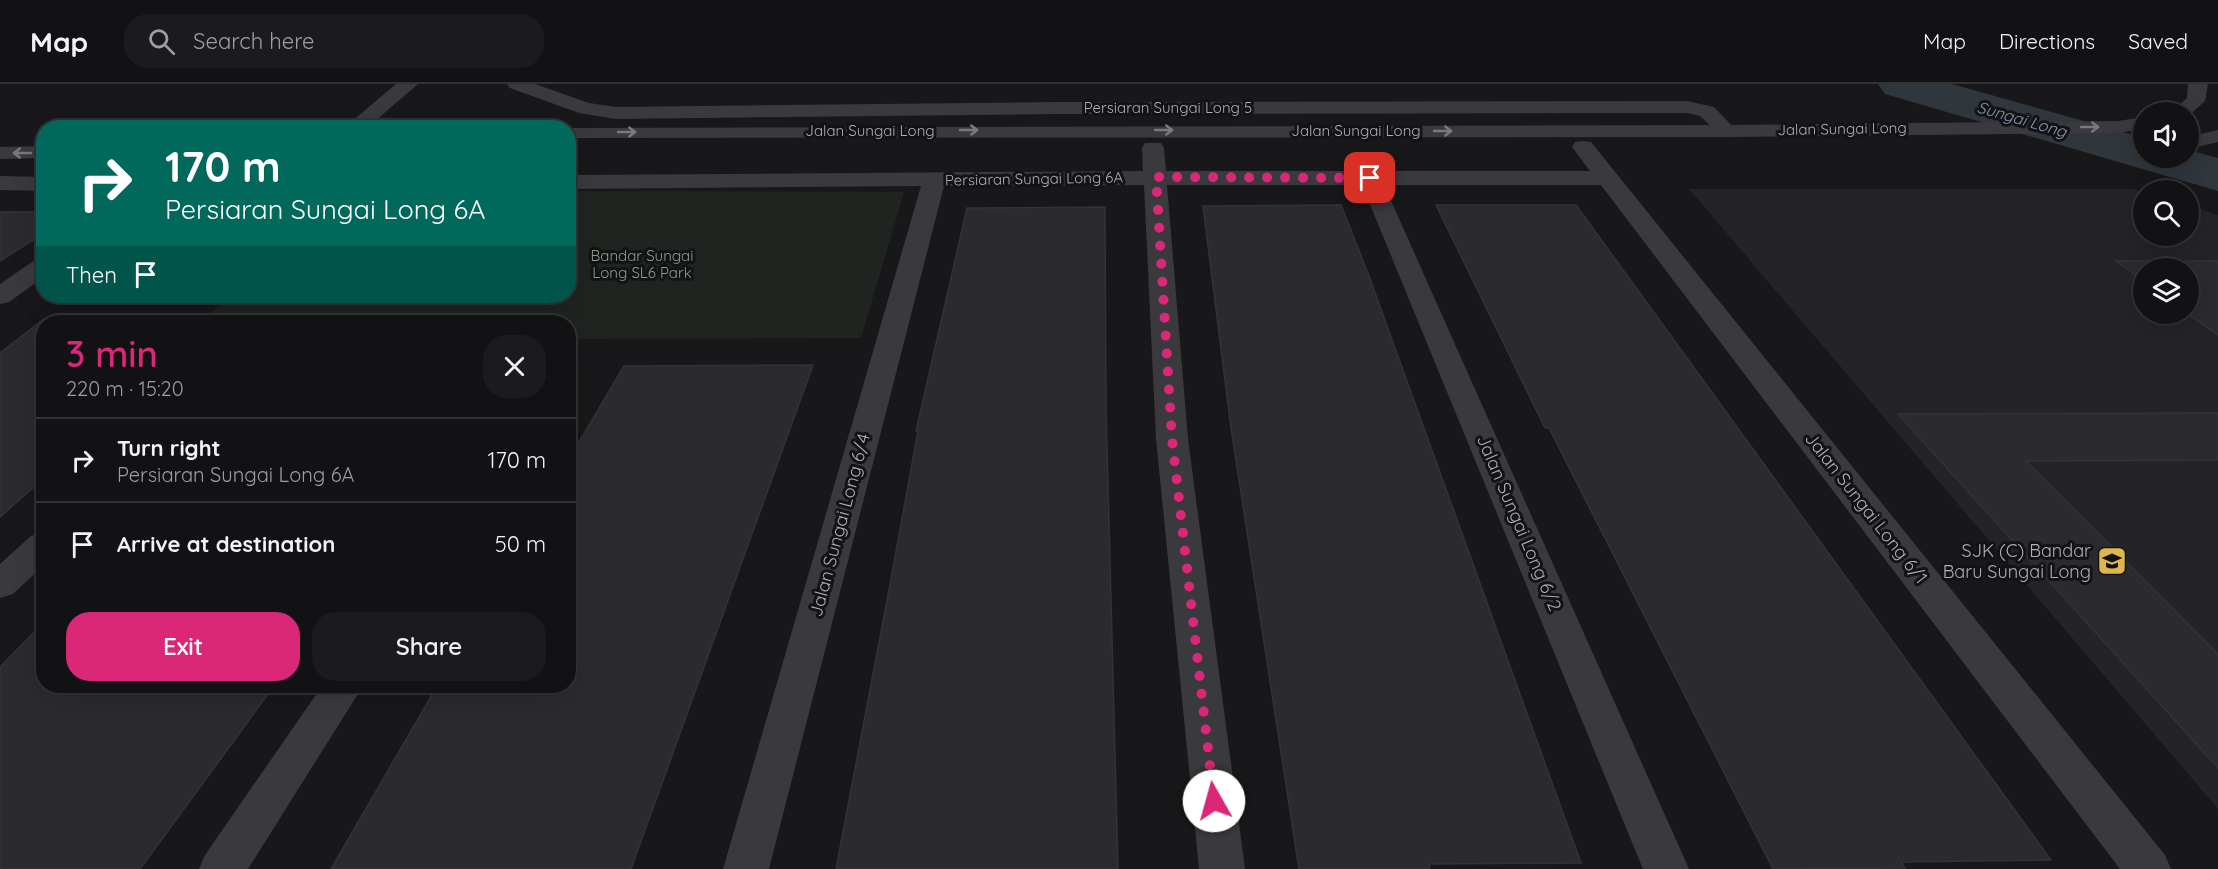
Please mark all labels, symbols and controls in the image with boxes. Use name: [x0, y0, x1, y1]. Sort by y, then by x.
search box: [124, 14, 544, 68]
text: Map: [30, 24, 88, 59]
icon: search: [145, 25, 178, 58]
text: Search here: [193, 27, 315, 55]
text: Map: [1923, 28, 1966, 54]
text: Directions: [1999, 28, 2095, 54]
text: Saved: [2128, 28, 2188, 54]
water label: Sungai Long: [1975, 97, 2070, 142]
street label: Persiaran Sungai Long 5: [1084, 98, 1252, 117]
map controls: [2133, 102, 2199, 324]
button: sound: [2133, 102, 2199, 168]
street label: Jalan Sungai Long: [1777, 118, 1907, 139]
street label: Jalan Sungai Long: [805, 121, 935, 140]
street label: Jalan Sungai Long: [1291, 121, 1421, 140]
one-way arrow: [2080, 121, 2100, 133]
one-way arrow: [958, 124, 978, 136]
one-way arrow: [1153, 124, 1173, 136]
one-way arrow: [1432, 125, 1452, 137]
one-way arrow: [616, 126, 636, 138]
text: 170 m: [165, 140, 281, 193]
icon: right: [66, 144, 144, 222]
one-way arrow: [12, 147, 32, 159]
pin: [1344, 152, 1395, 203]
icon: arrive: [1353, 161, 1386, 194]
street label: Persiaran Sungai Long 6A: [945, 167, 1123, 190]
button: search: [2133, 180, 2199, 246]
text: Persiaran Sungai Long 6A: [165, 192, 486, 226]
park label: Bandar Sungai Long SL6 Park: [591, 246, 693, 282]
icon: arrive: [129, 258, 162, 291]
button: layers: [2133, 258, 2199, 324]
text: Then: [66, 261, 117, 289]
text: 3 min: [66, 331, 158, 376]
button: close: [483, 335, 546, 398]
text: 220 m · 15:20: [66, 376, 184, 401]
street label: Jalan Sungai Long 6/1: [1800, 427, 1933, 588]
street label: Jalan Sungai Long 6/4: [804, 431, 875, 619]
street label: Jalan Sungai Long 6/2: [1472, 431, 1567, 614]
text: Turn right: [117, 434, 221, 462]
icon: right: [66, 444, 99, 477]
text: 170 m: [487, 446, 546, 474]
text: Persiaran Sungai Long 6A: [117, 462, 354, 487]
icon: arrive: [66, 528, 99, 561]
text: Arrive at destination: [117, 530, 335, 558]
text: 50 m: [495, 530, 546, 558]
place label: SJK (C) Bandar Baru Sungai Long: [1943, 539, 2091, 583]
school or university icon: SJK (C) Bandar Baru Sungai Long: [2096, 545, 2128, 577]
button: Exit: [66, 612, 300, 681]
button: Share: [312, 612, 546, 681]
position arrow: [1182, 769, 1246, 833]

